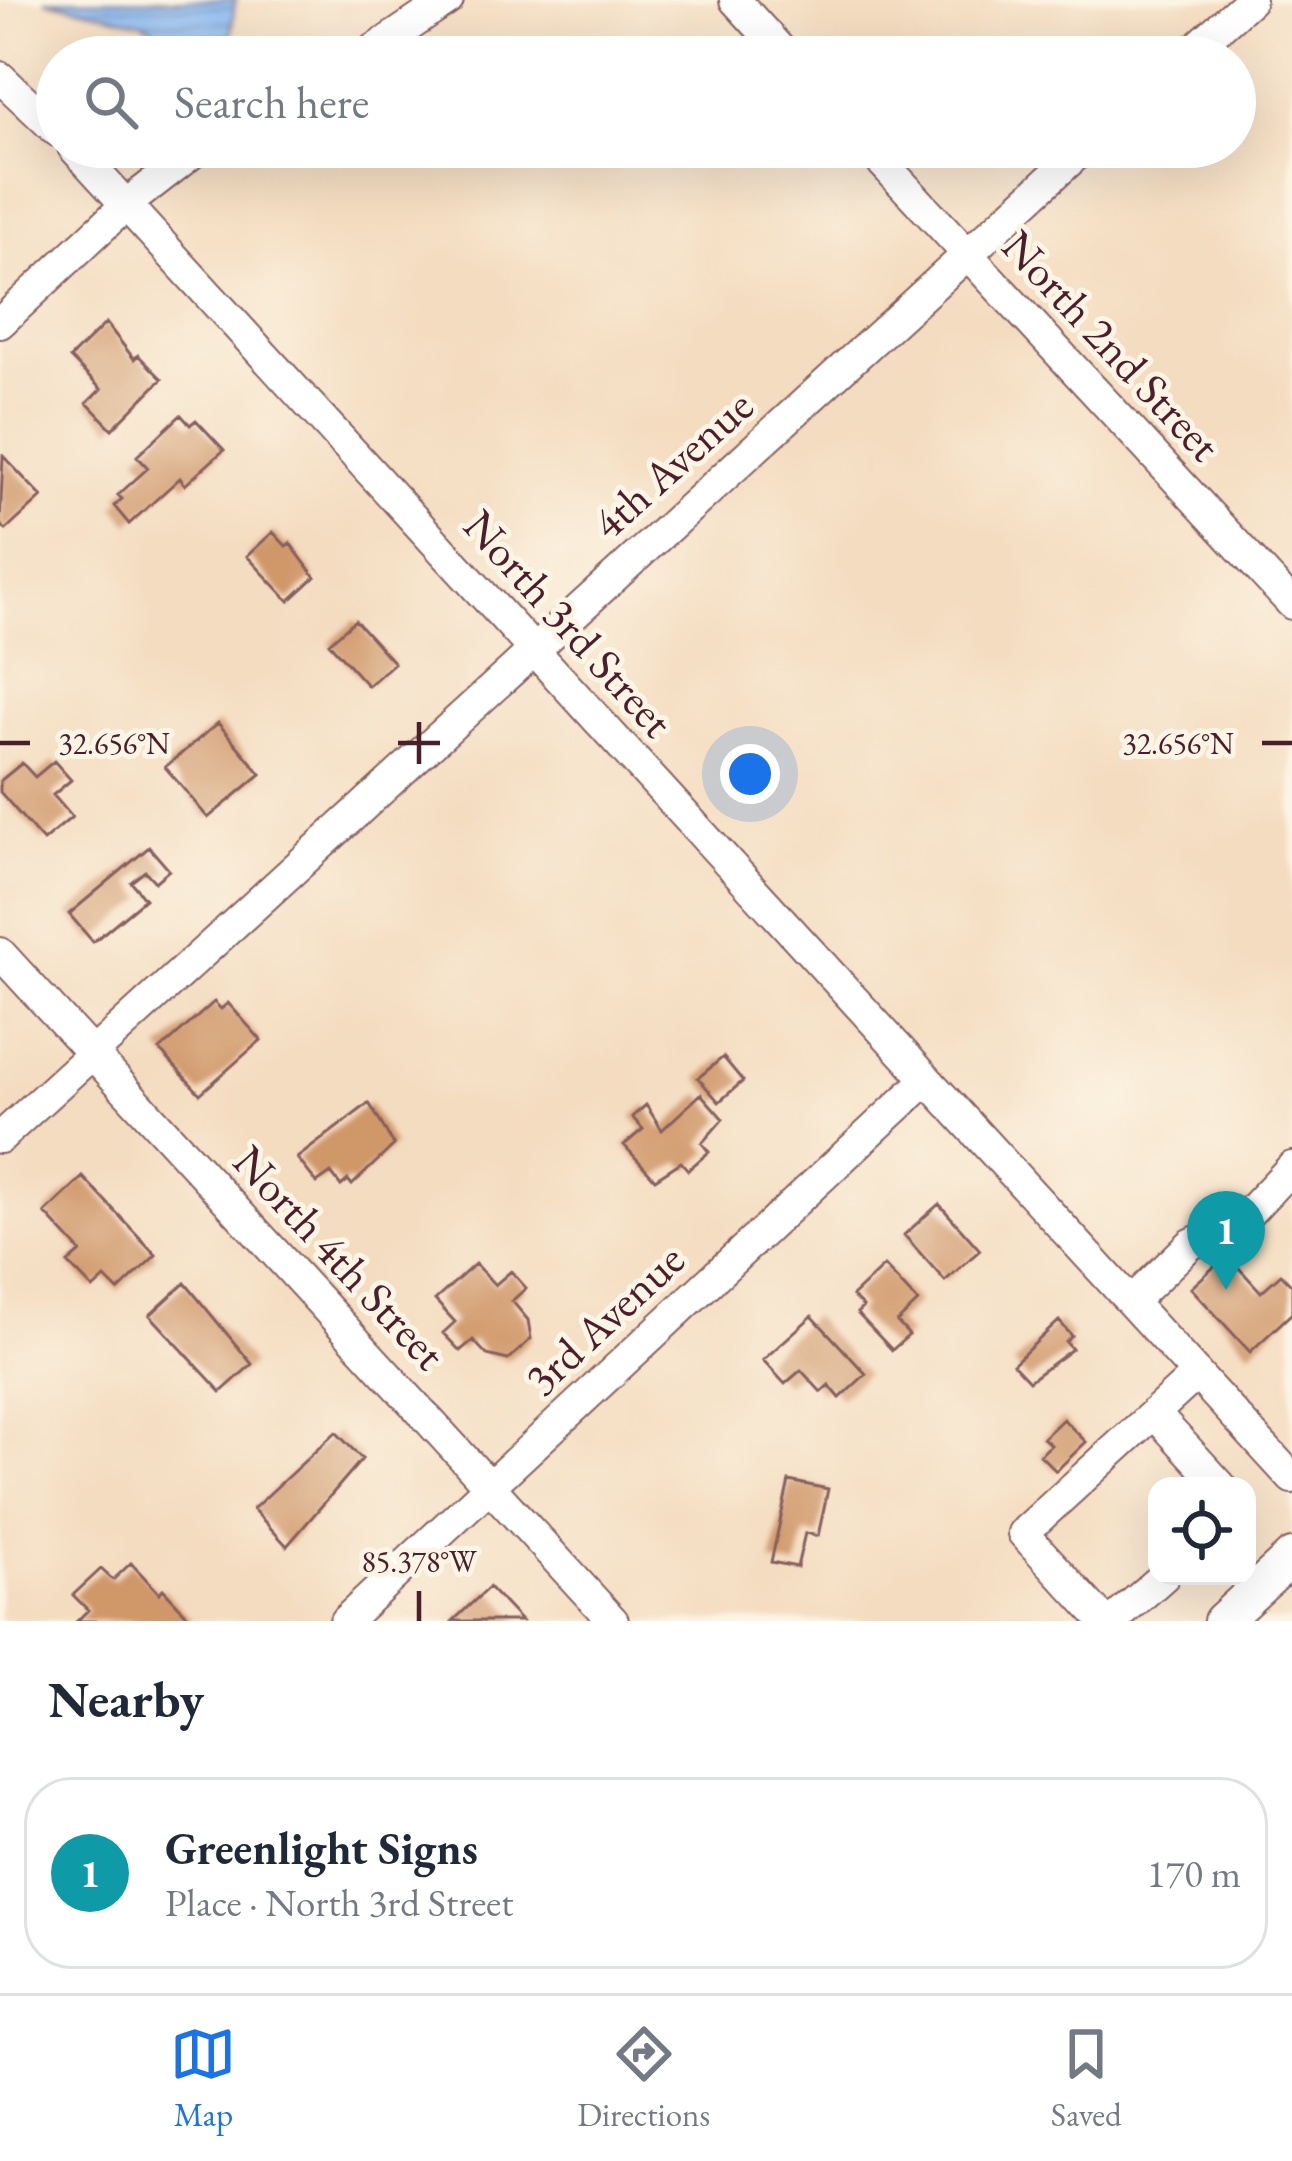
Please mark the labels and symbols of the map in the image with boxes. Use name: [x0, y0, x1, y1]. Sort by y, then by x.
street label: North 2nd Street: [990, 217, 1234, 473]
street label: 4th Avenue: [579, 377, 765, 551]
street label: North 3rd Street: [452, 497, 686, 749]
text: 32.656°N: [58, 724, 170, 763]
text: 32.656°N: [1122, 724, 1234, 763]
your location: [720, 744, 780, 804]
street label: North 4th Street: [221, 1133, 459, 1381]
pin: 1: [1187, 1191, 1265, 1290]
street label: 3rd Avenue: [512, 1230, 696, 1408]
text: 85.378°W: [361, 1542, 477, 1581]

